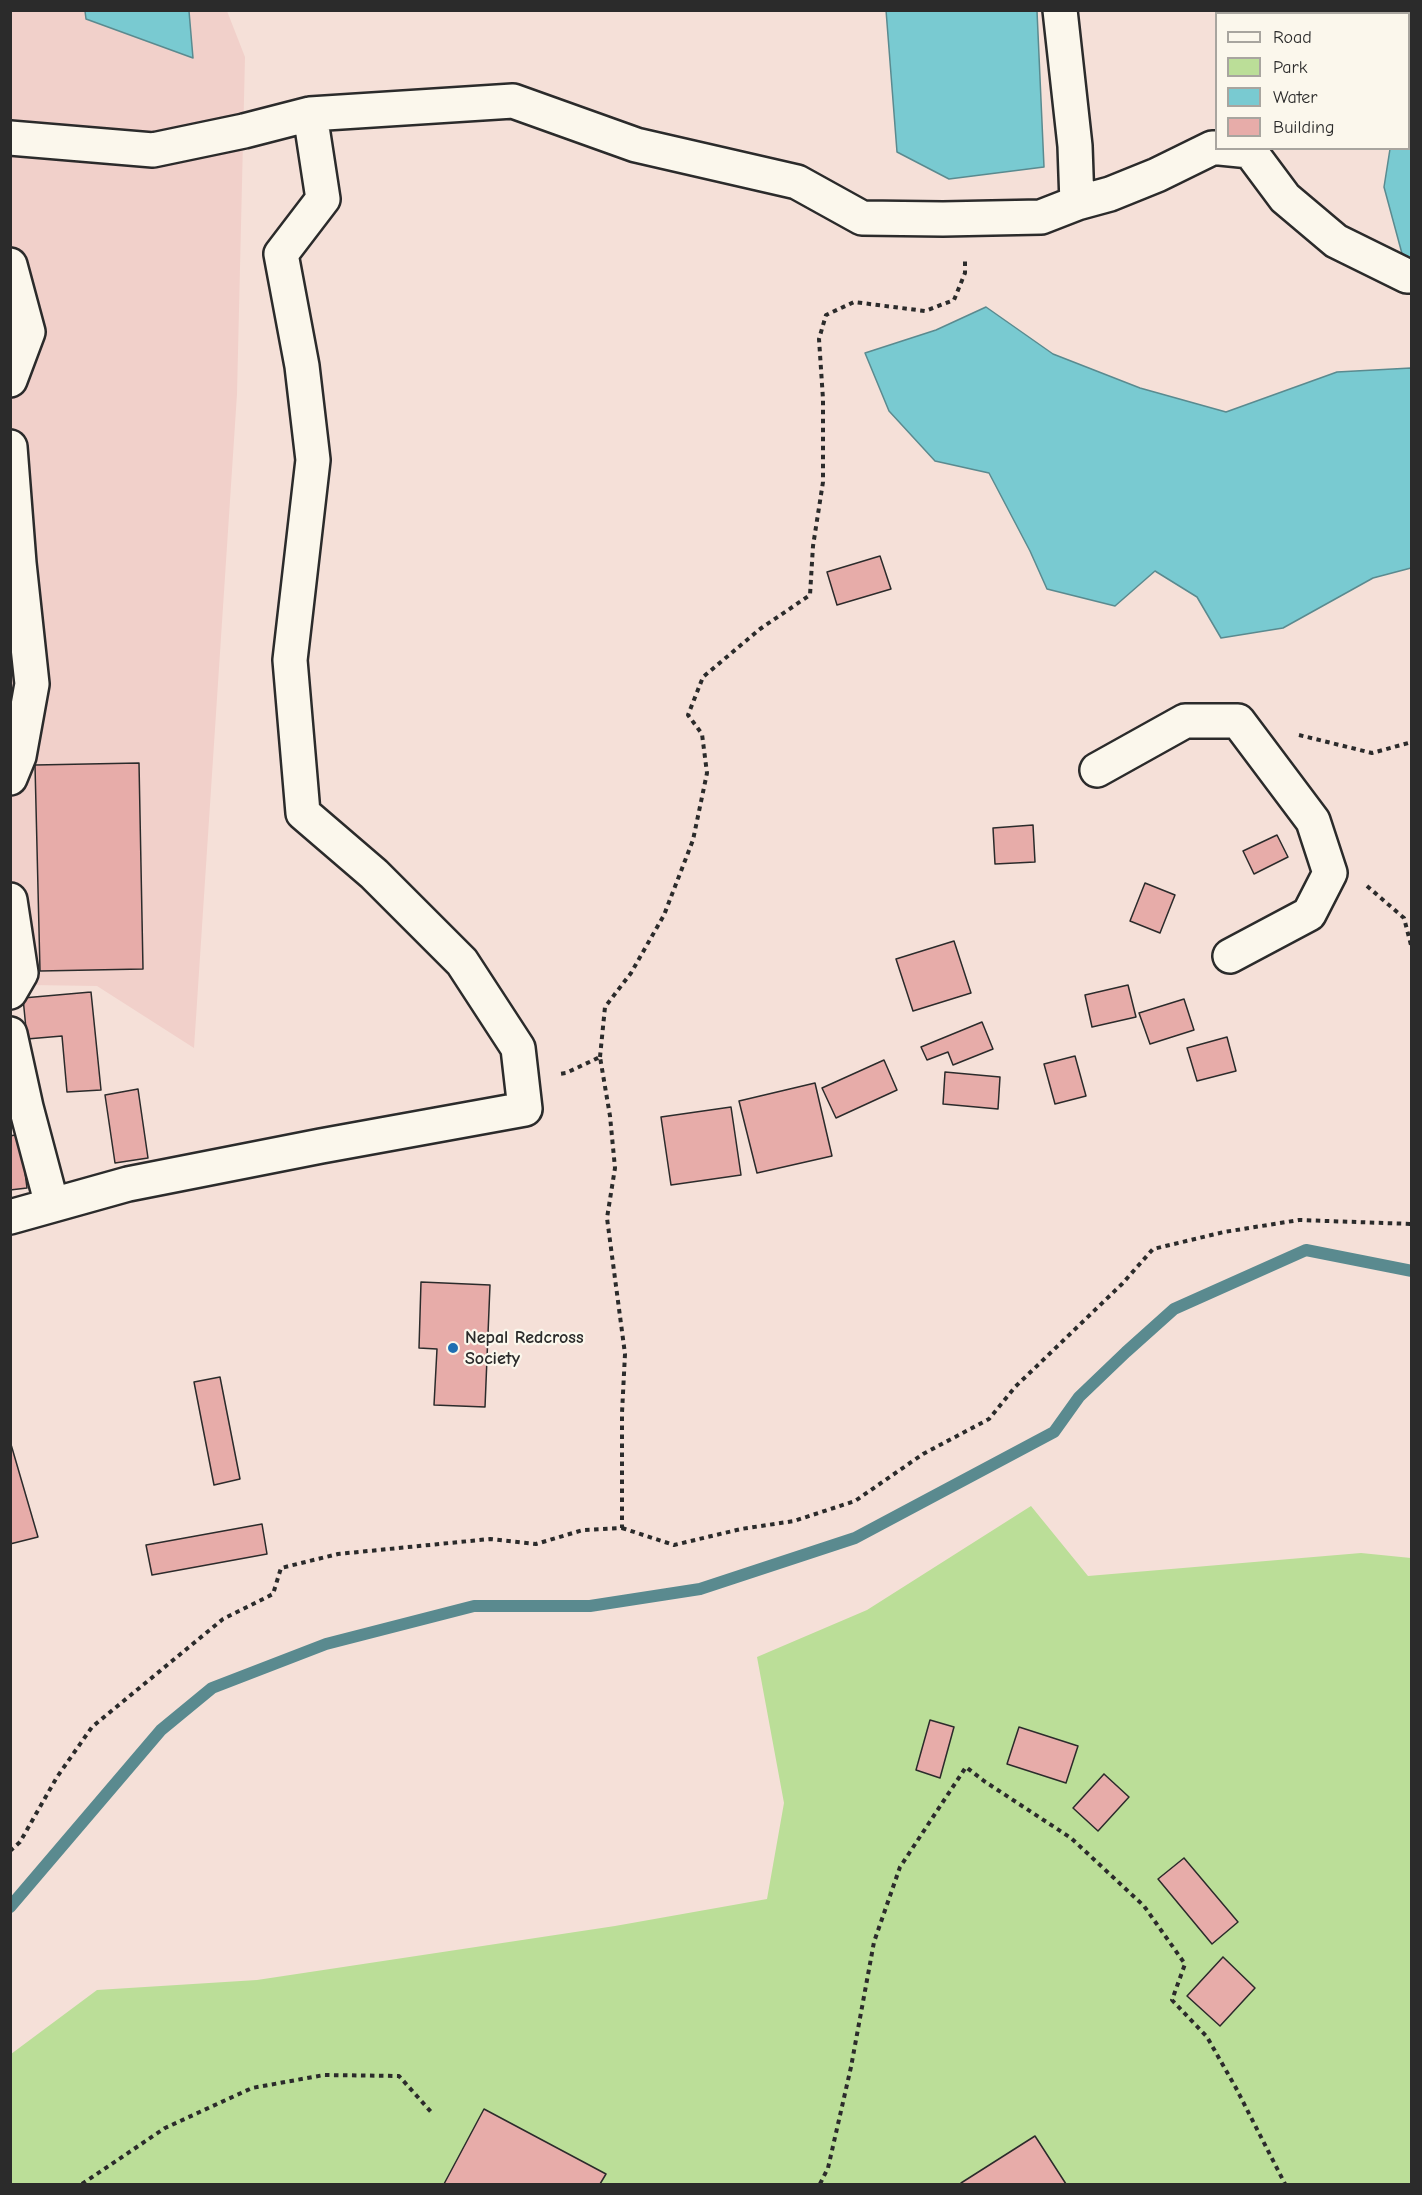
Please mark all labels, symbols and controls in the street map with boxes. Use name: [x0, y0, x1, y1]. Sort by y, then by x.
legend: [1215, 12, 1410, 150]
text: Road: [1273, 27, 1312, 48]
text: Park: [1273, 57, 1307, 78]
text: Water: [1273, 87, 1317, 108]
text: Building: [1273, 117, 1335, 138]
place label: Nepal Redcross Society: [465, 1327, 584, 1370]
marker: Nepal Redcross Society: [446, 1341, 460, 1355]

